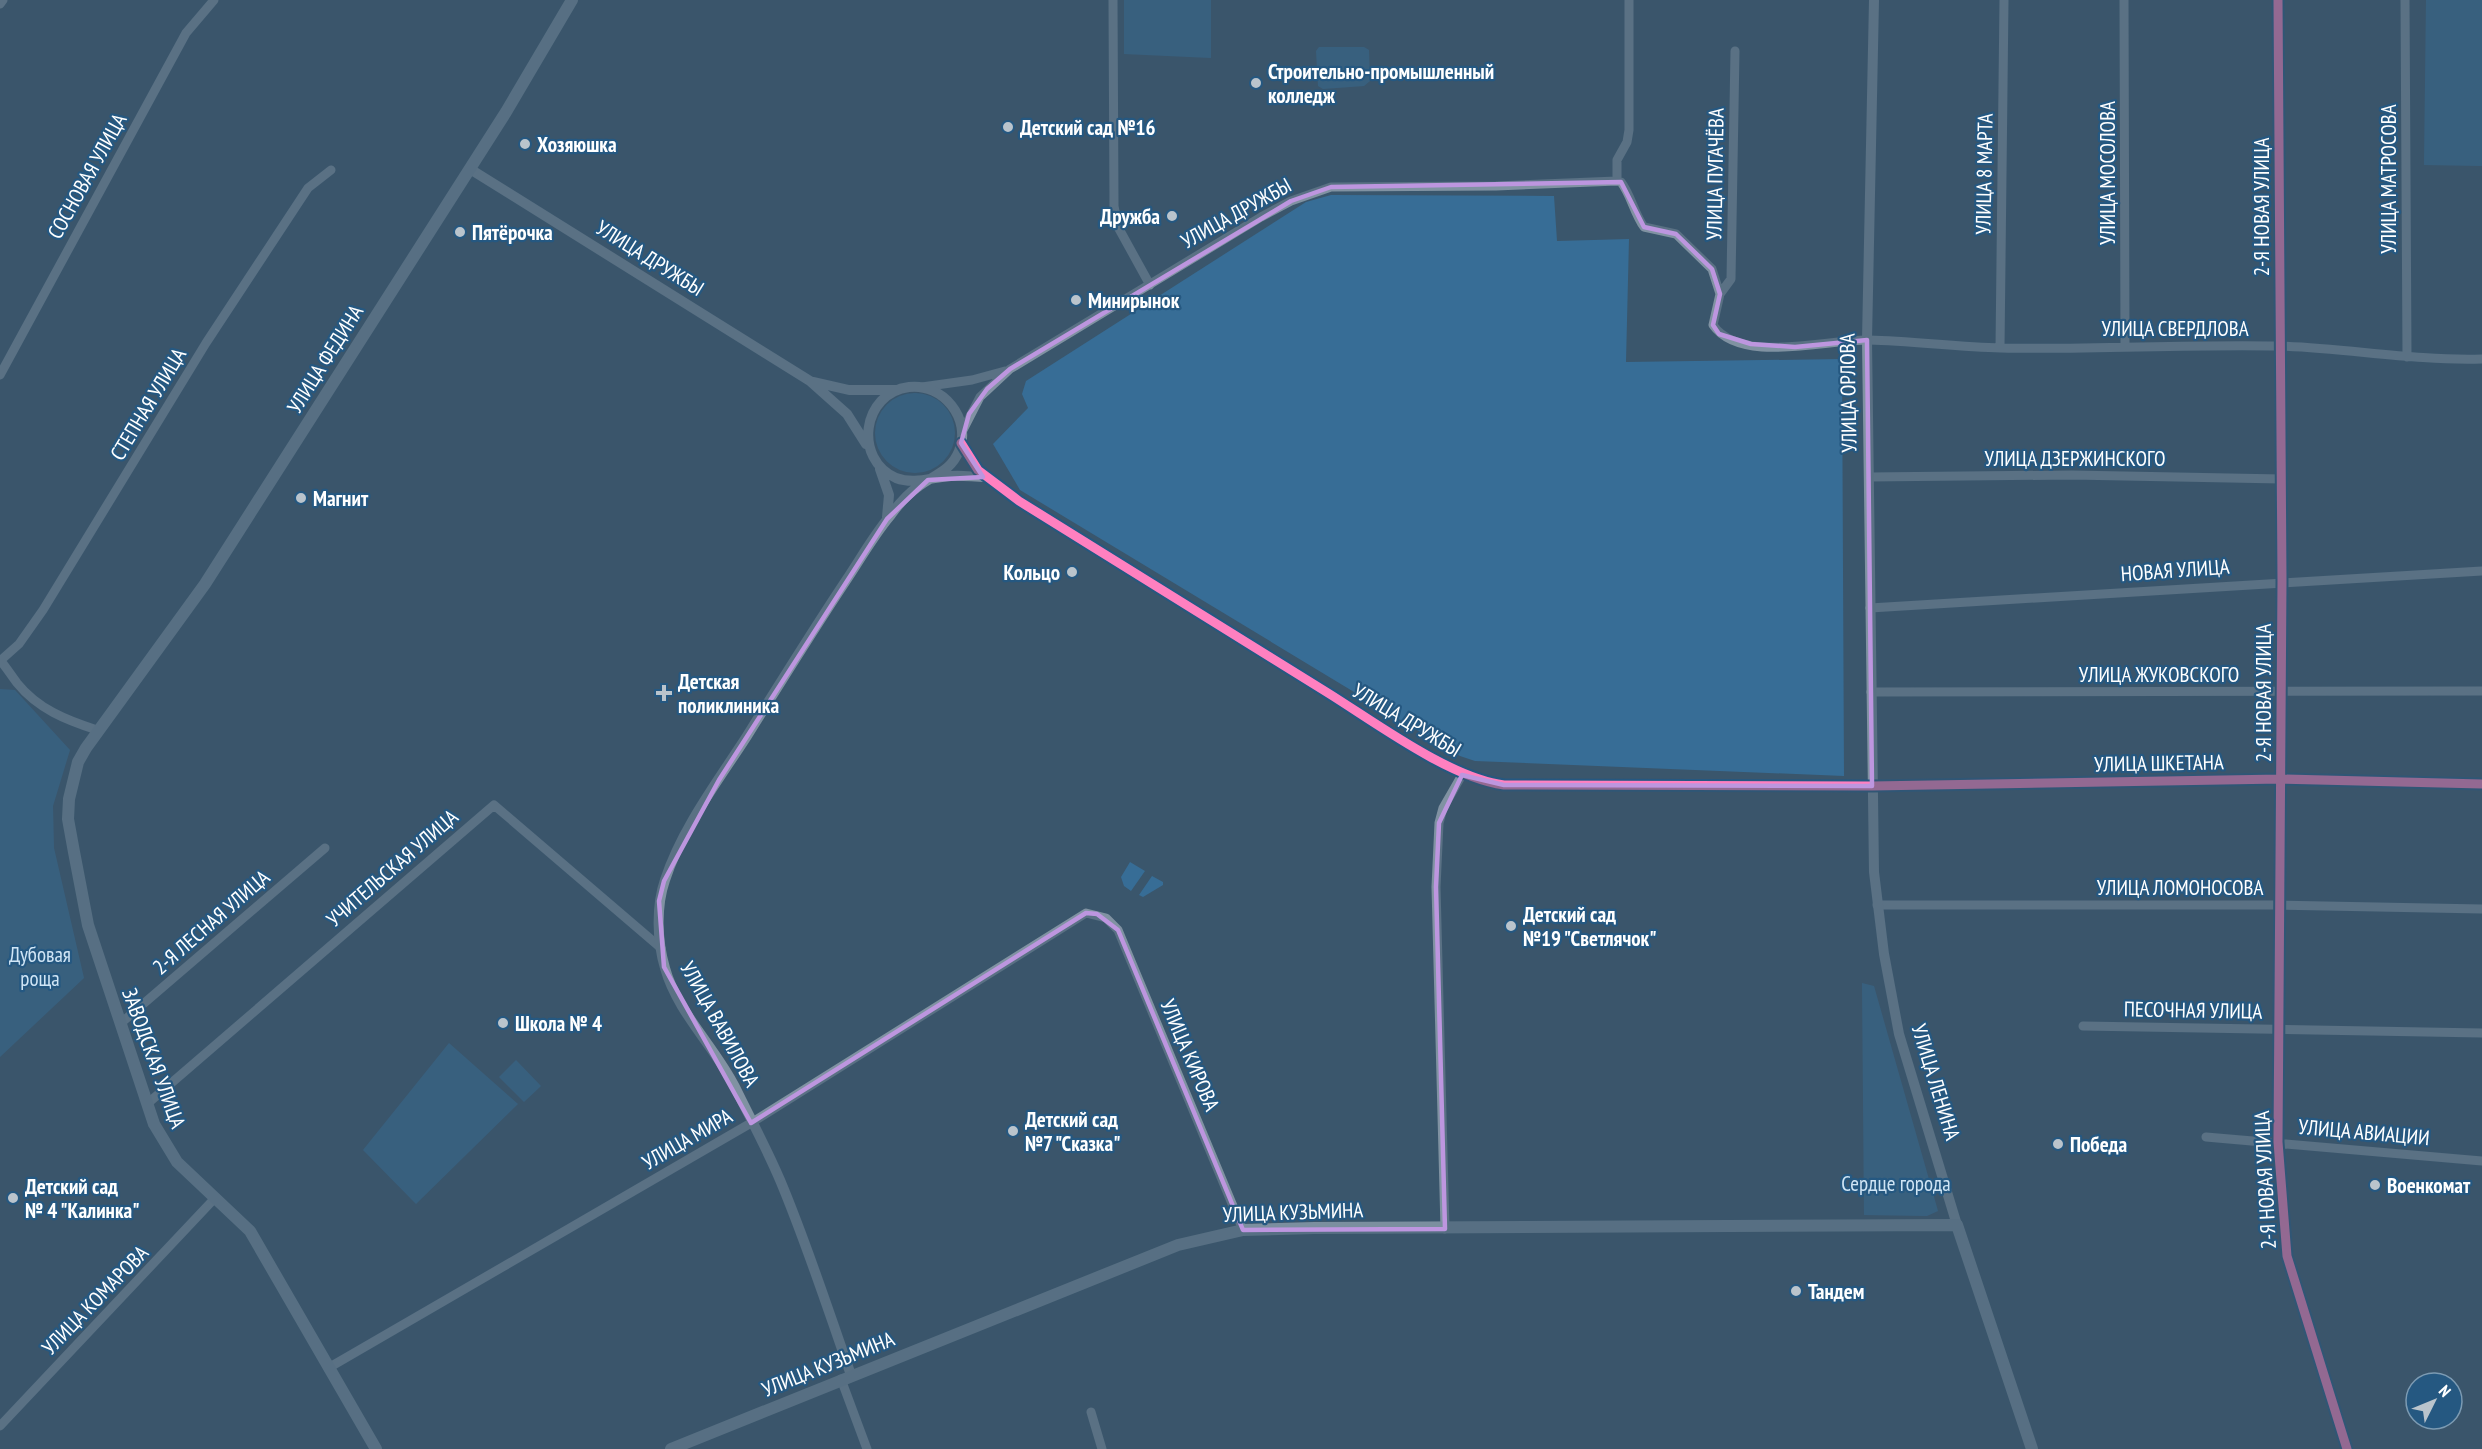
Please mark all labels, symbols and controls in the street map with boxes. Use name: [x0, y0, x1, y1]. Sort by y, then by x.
place label: Строительно-промышленный колледж: [1268, 58, 1494, 109]
marker: Строительно-промышленный колледж: [1249, 76, 1263, 90]
street label: УЛИЦА МОСОЛОВА: [2094, 101, 2121, 245]
street label: УЛИЦА МАТРОСОВА: [2375, 104, 2402, 254]
street label: СОСНОВАЯ УЛИЦА: [41, 108, 133, 243]
street label: УЛИЦА ПУГАЧЁВА: [1700, 108, 1730, 240]
street label: УЛИЦА 8 МАРТА: [1969, 113, 1999, 235]
place label: Детский сад №16: [1020, 114, 1156, 141]
marker: Детский сад №16: [1001, 120, 1015, 134]
place label: Хозяюшка: [537, 131, 617, 158]
marker: Хозяюшка: [518, 137, 532, 151]
street label: 2-Я НОВАЯ УЛИЦА: [2248, 138, 2275, 276]
street label: УЛИЦА ДРУЖБЫ: [1176, 172, 1296, 254]
place label: Дружба: [1100, 203, 1160, 230]
marker: Дружба: [1165, 209, 1179, 223]
street label: УЛИЦА ДРУЖБЫ: [591, 214, 709, 302]
place label: Пятёрочка: [472, 219, 553, 246]
marker: Пятёрочка: [453, 225, 467, 239]
place label: Минирынок: [1088, 287, 1180, 314]
marker: Минирынок: [1069, 293, 1083, 307]
street label: УЛИЦА ФЕДИНА: [281, 300, 369, 418]
street label: УЛИЦА СВЕРДЛОВА: [2101, 315, 2249, 342]
street label: УЛИЦА ОРЛОВА: [1833, 333, 1863, 453]
street label: СТЕПНАЯ УЛИЦА: [104, 343, 192, 465]
street label: УЛИЦА ДЗЕРЖИНСКОГО: [1984, 445, 2166, 472]
place label: Магнит: [313, 485, 369, 512]
marker: Магнит: [294, 491, 308, 505]
street label: НОВАЯ УЛИЦА: [2120, 553, 2230, 587]
place label: Кольцо: [1003, 559, 1060, 586]
marker: Кольцо: [1065, 565, 1079, 579]
street label: 2-Я НОВАЯ УЛИЦА: [2250, 624, 2277, 762]
street label: УЛИЦА ЖУКОВСКОГО: [2079, 661, 2239, 688]
place label: Детская поликлиника: [678, 668, 779, 719]
street label: УЛИЦА ДРУЖБЫ: [1348, 677, 1466, 763]
marker: Детская поликлиника: [655, 684, 673, 702]
street label: УЛИЦА ШКЕТАНА: [2094, 748, 2224, 778]
street label: УЧИТЕЛЬСКАЯ УЛИЦА: [321, 803, 463, 933]
street label: 2-Я ЛЕСНАЯ УЛИЦА: [147, 864, 275, 980]
street label: УЛИЦА ЛОМОНОСОВА: [2097, 874, 2263, 901]
place label: Детский сад №19 "Светлячок": [1523, 901, 1657, 952]
marker: Детский сад №19 "Светлячок": [1504, 919, 1518, 933]
park label: Дубовая роща: [9, 941, 71, 992]
street label: УЛИЦА ВАВИЛОВА: [674, 956, 766, 1092]
street label: ЗАВОДСКАЯ УЛИЦА: [116, 984, 192, 1132]
street label: УЛИЦА КИРОВА: [1154, 995, 1226, 1115]
street label: ПЕСОЧНАЯ УЛИЦА: [2124, 995, 2263, 1025]
place label: Школа № 4: [515, 1010, 602, 1037]
marker: Школа № 4: [496, 1016, 510, 1030]
street label: УЛИЦА ЛЕНИНА: [1906, 1021, 1966, 1143]
street label: УЛИЦА МИРА: [637, 1102, 737, 1176]
place label: Детский сад №7 "Сказка": [1025, 1106, 1121, 1157]
street label: 2-Я НОВАЯ УЛИЦА: [2248, 1110, 2282, 1250]
street label: УЛИЦА АВИАЦИИ: [2297, 1113, 2431, 1151]
marker: Детский сад №7 "Сказка": [1006, 1124, 1020, 1138]
place label: Победа: [2070, 1131, 2128, 1158]
marker: Победа: [2051, 1137, 2065, 1151]
park label: Сердце города: [1841, 1170, 1951, 1197]
place label: Военкомат: [2387, 1172, 2471, 1199]
place label: Детский сад № 4 "Калинка": [25, 1173, 140, 1224]
marker: Военкомат: [2368, 1178, 2382, 1192]
marker: Детский сад № 4 "Калинка": [6, 1191, 20, 1205]
street label: УЛИЦА КУЗЬМИНА: [1222, 1196, 1364, 1228]
street label: УЛИЦА КОМАРОВА: [36, 1240, 154, 1360]
place label: Тандем: [1808, 1278, 1865, 1305]
marker: Тандем: [1789, 1284, 1803, 1298]
street label: УЛИЦА КУЗЬМИНА: [758, 1325, 898, 1403]
north arrow: [2404, 1371, 2464, 1431]
text: N: [2435, 1381, 2455, 1401]

